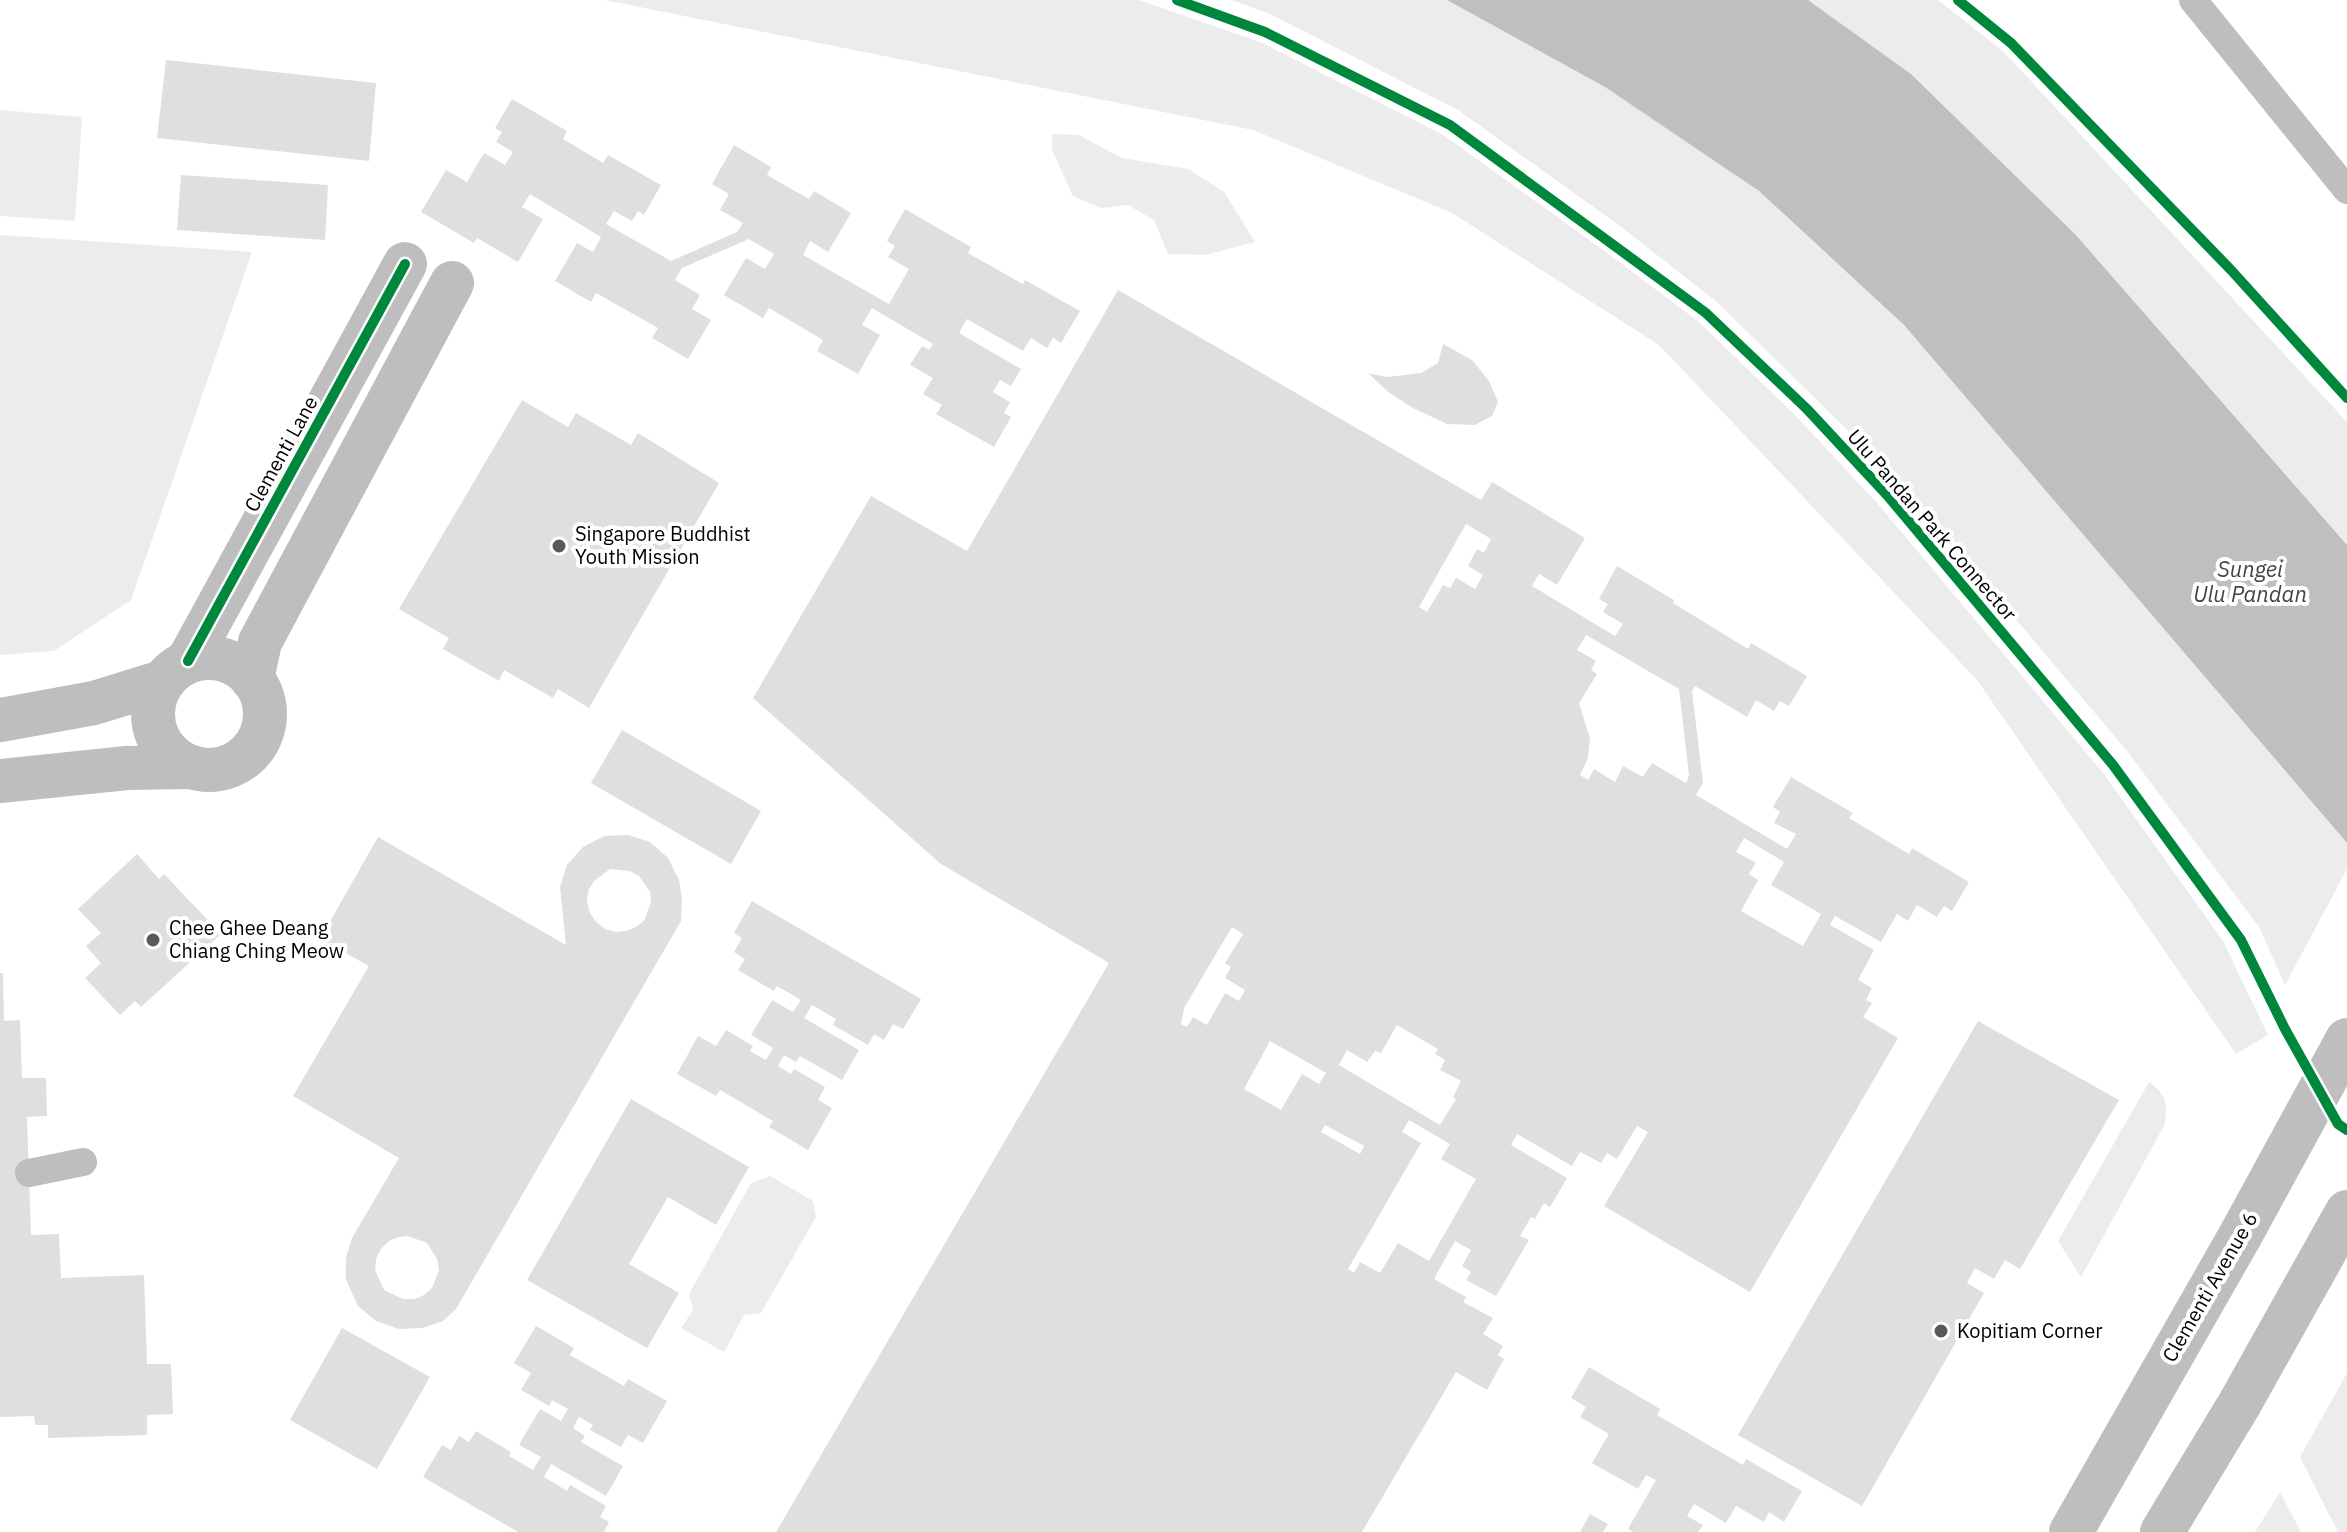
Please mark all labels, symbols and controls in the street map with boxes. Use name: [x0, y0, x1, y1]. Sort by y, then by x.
street label: Clementi Lane: [238, 391, 324, 516]
street label: Ulu Pandan Park Connector: [1842, 423, 2023, 626]
place label: Singapore Buddhist Youth Mission: [575, 520, 751, 570]
marker: Singapore Buddhist Youth Mission: [550, 537, 568, 555]
water label: Sungei Ulu Pandan: [2193, 554, 2307, 608]
place label: Chee Ghee Deang Chiang Ching Meow: [169, 914, 344, 964]
marker: Chee Ghee Deang Chiang Ching Meow: [144, 931, 162, 949]
street label: Clementi Avenue 6: [2156, 1207, 2263, 1367]
place label: Kopitiam Corner: [1957, 1317, 2103, 1344]
marker: Kopitiam Corner: [1932, 1322, 1950, 1340]

